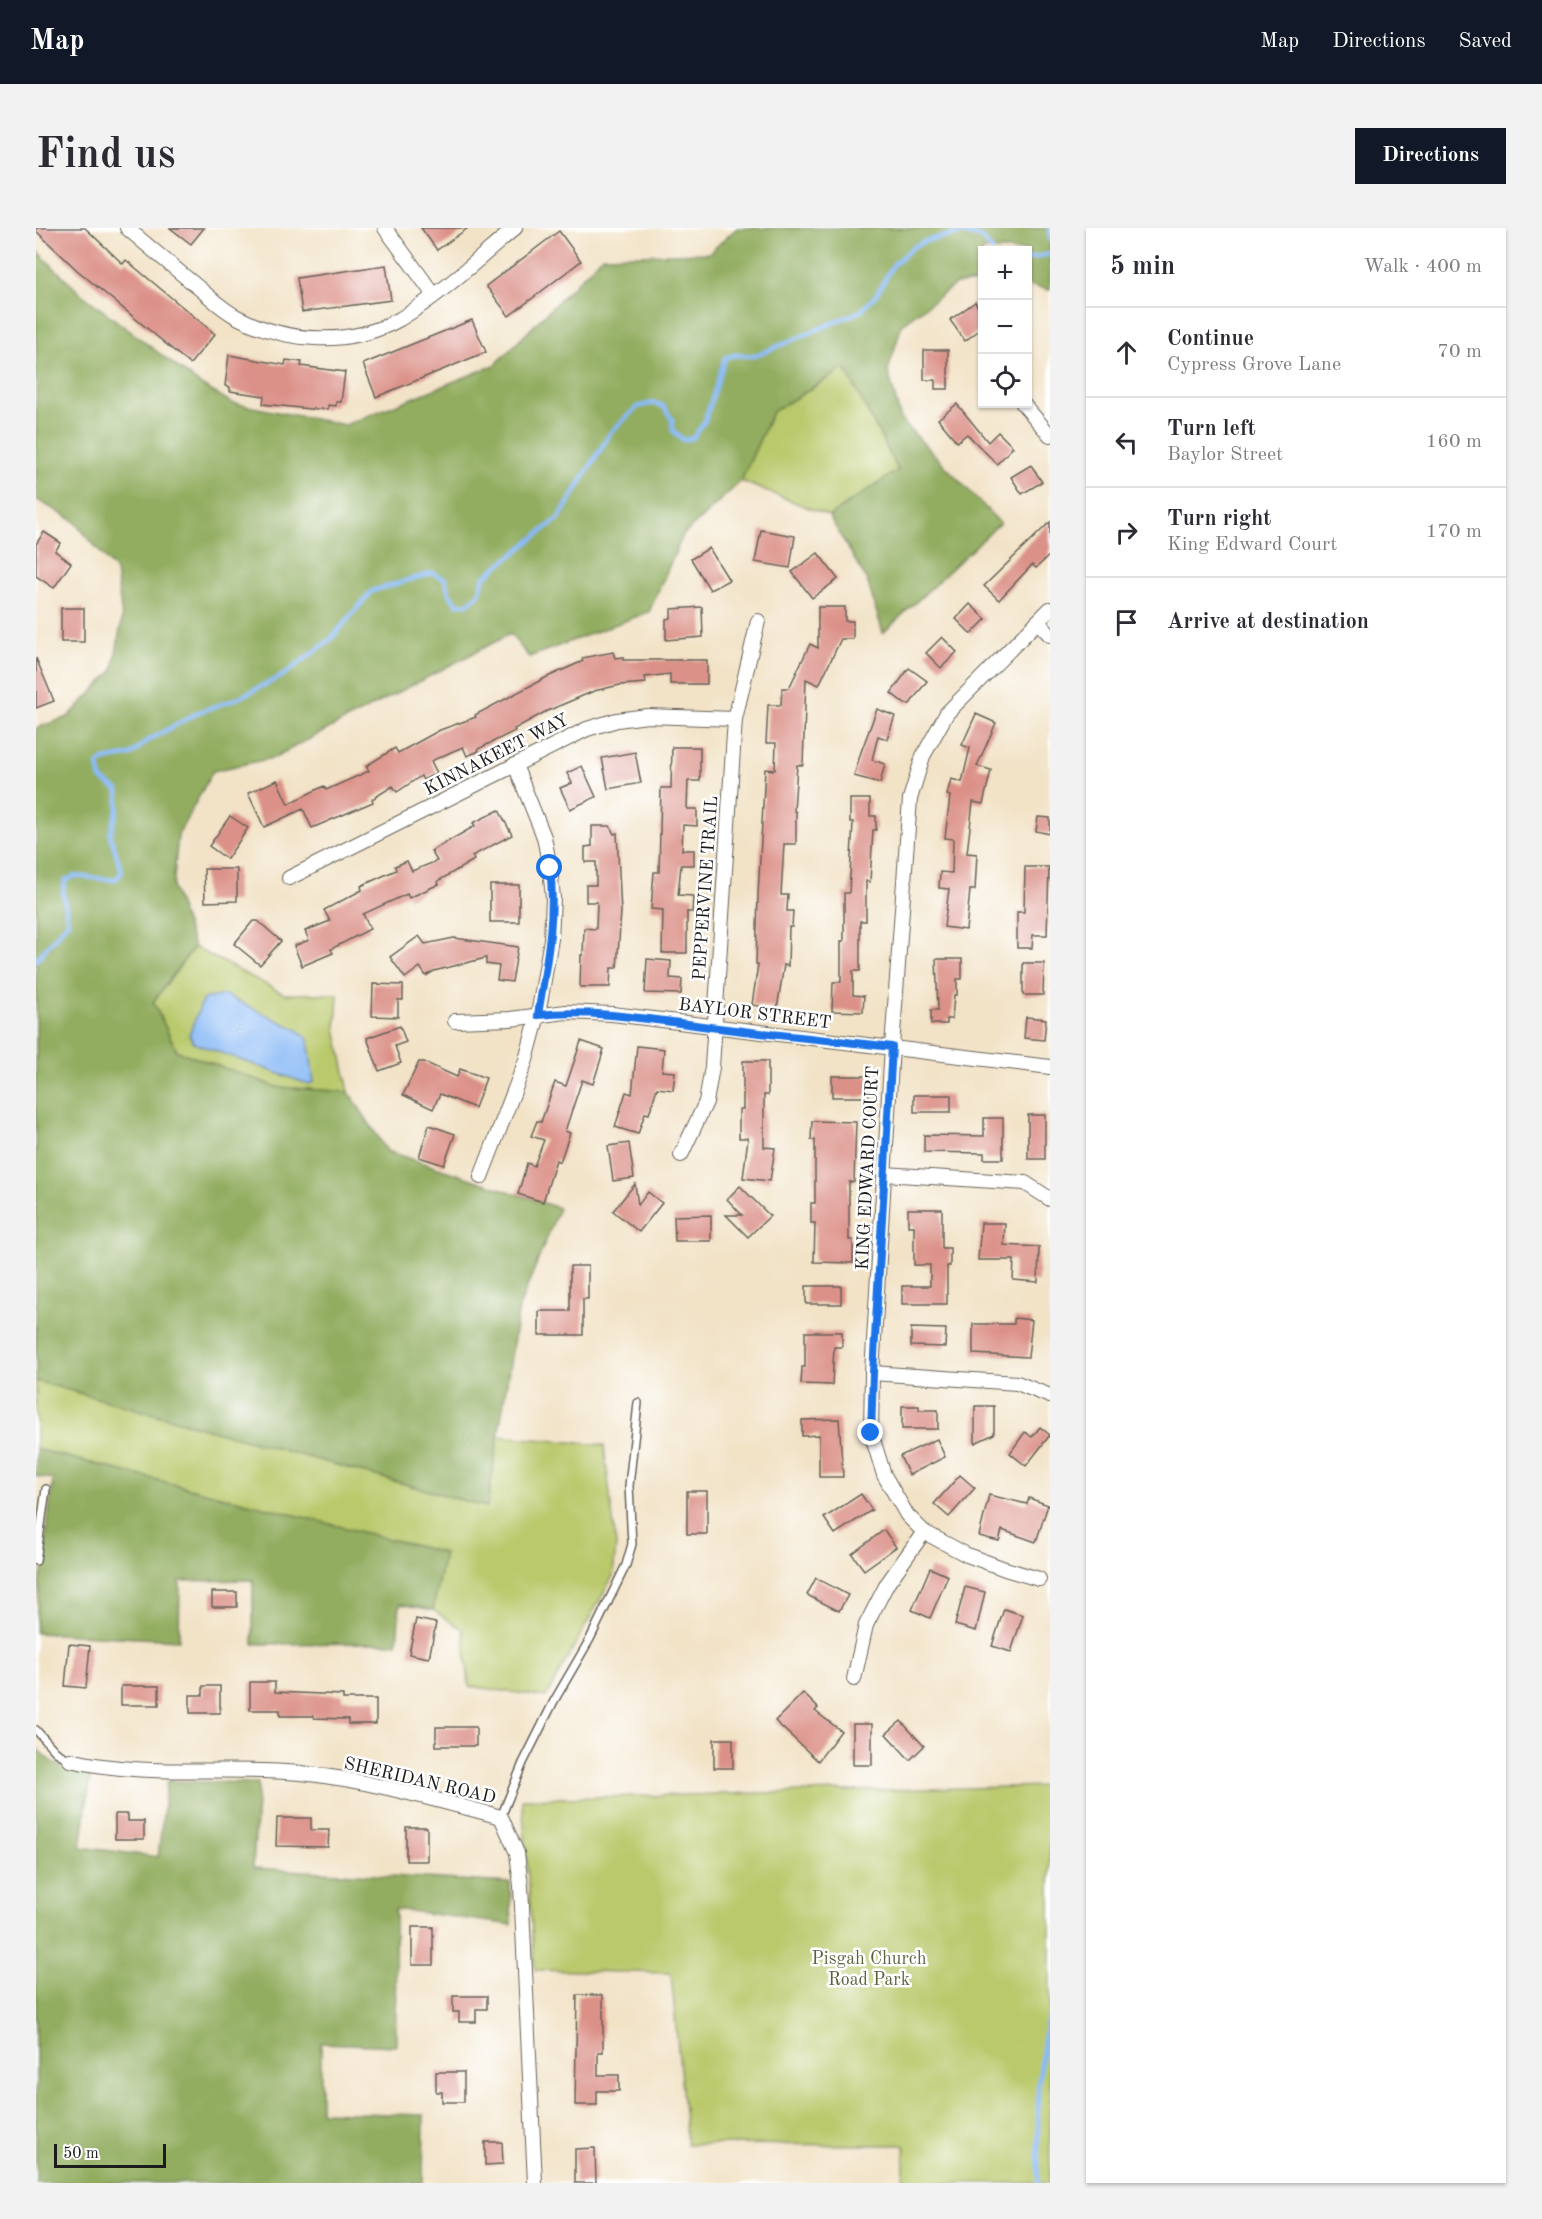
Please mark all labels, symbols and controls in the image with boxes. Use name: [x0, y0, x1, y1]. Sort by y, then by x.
text: Map: [30, 28, 84, 56]
text: Map: [1260, 31, 1299, 52]
text: Directions: [1332, 31, 1426, 52]
text: Saved: [1459, 31, 1512, 52]
button: Directions: [1355, 128, 1506, 184]
text: Find us: [36, 135, 175, 177]
map controls: [978, 246, 1032, 408]
button: +: [978, 246, 1032, 300]
text: 5 min: [1110, 254, 1175, 280]
text: Walk · 400 m: [1363, 257, 1482, 277]
button: −: [978, 300, 1032, 354]
text: Continue: [1167, 328, 1254, 350]
icon: ahead: [1110, 336, 1143, 369]
text: 70 m: [1437, 342, 1482, 362]
button: locate: [978, 354, 1032, 408]
text: Cypress Grove Lane: [1167, 355, 1341, 375]
text: Turn left: [1167, 418, 1256, 440]
icon: left: [1110, 426, 1143, 459]
text: 160 m: [1426, 432, 1482, 452]
text: Baylor Street: [1167, 445, 1283, 465]
text: Turn right: [1167, 508, 1271, 530]
icon: right: [1110, 516, 1143, 549]
text: 170 m: [1426, 522, 1482, 542]
text: King Edward Court: [1167, 535, 1337, 555]
icon: arrive: [1110, 606, 1143, 639]
text: Arrive at destination: [1167, 611, 1369, 633]
street label: KINNAKEET WAY: [421, 711, 571, 799]
street label: PEPPERVINE TRAIL: [691, 795, 721, 981]
route start: [536, 854, 562, 880]
street label: BAYLOR STREET: [678, 996, 832, 1032]
street label: KING EDWARD COURT: [854, 1065, 882, 1271]
route end: [857, 1419, 883, 1445]
street label: SHERIDAN ROAD: [342, 1755, 498, 1807]
park label: Pisgah Church Road Park: [812, 1950, 927, 1989]
scale bar: [54, 2141, 166, 2168]
text: 50 m: [63, 2146, 99, 2162]

